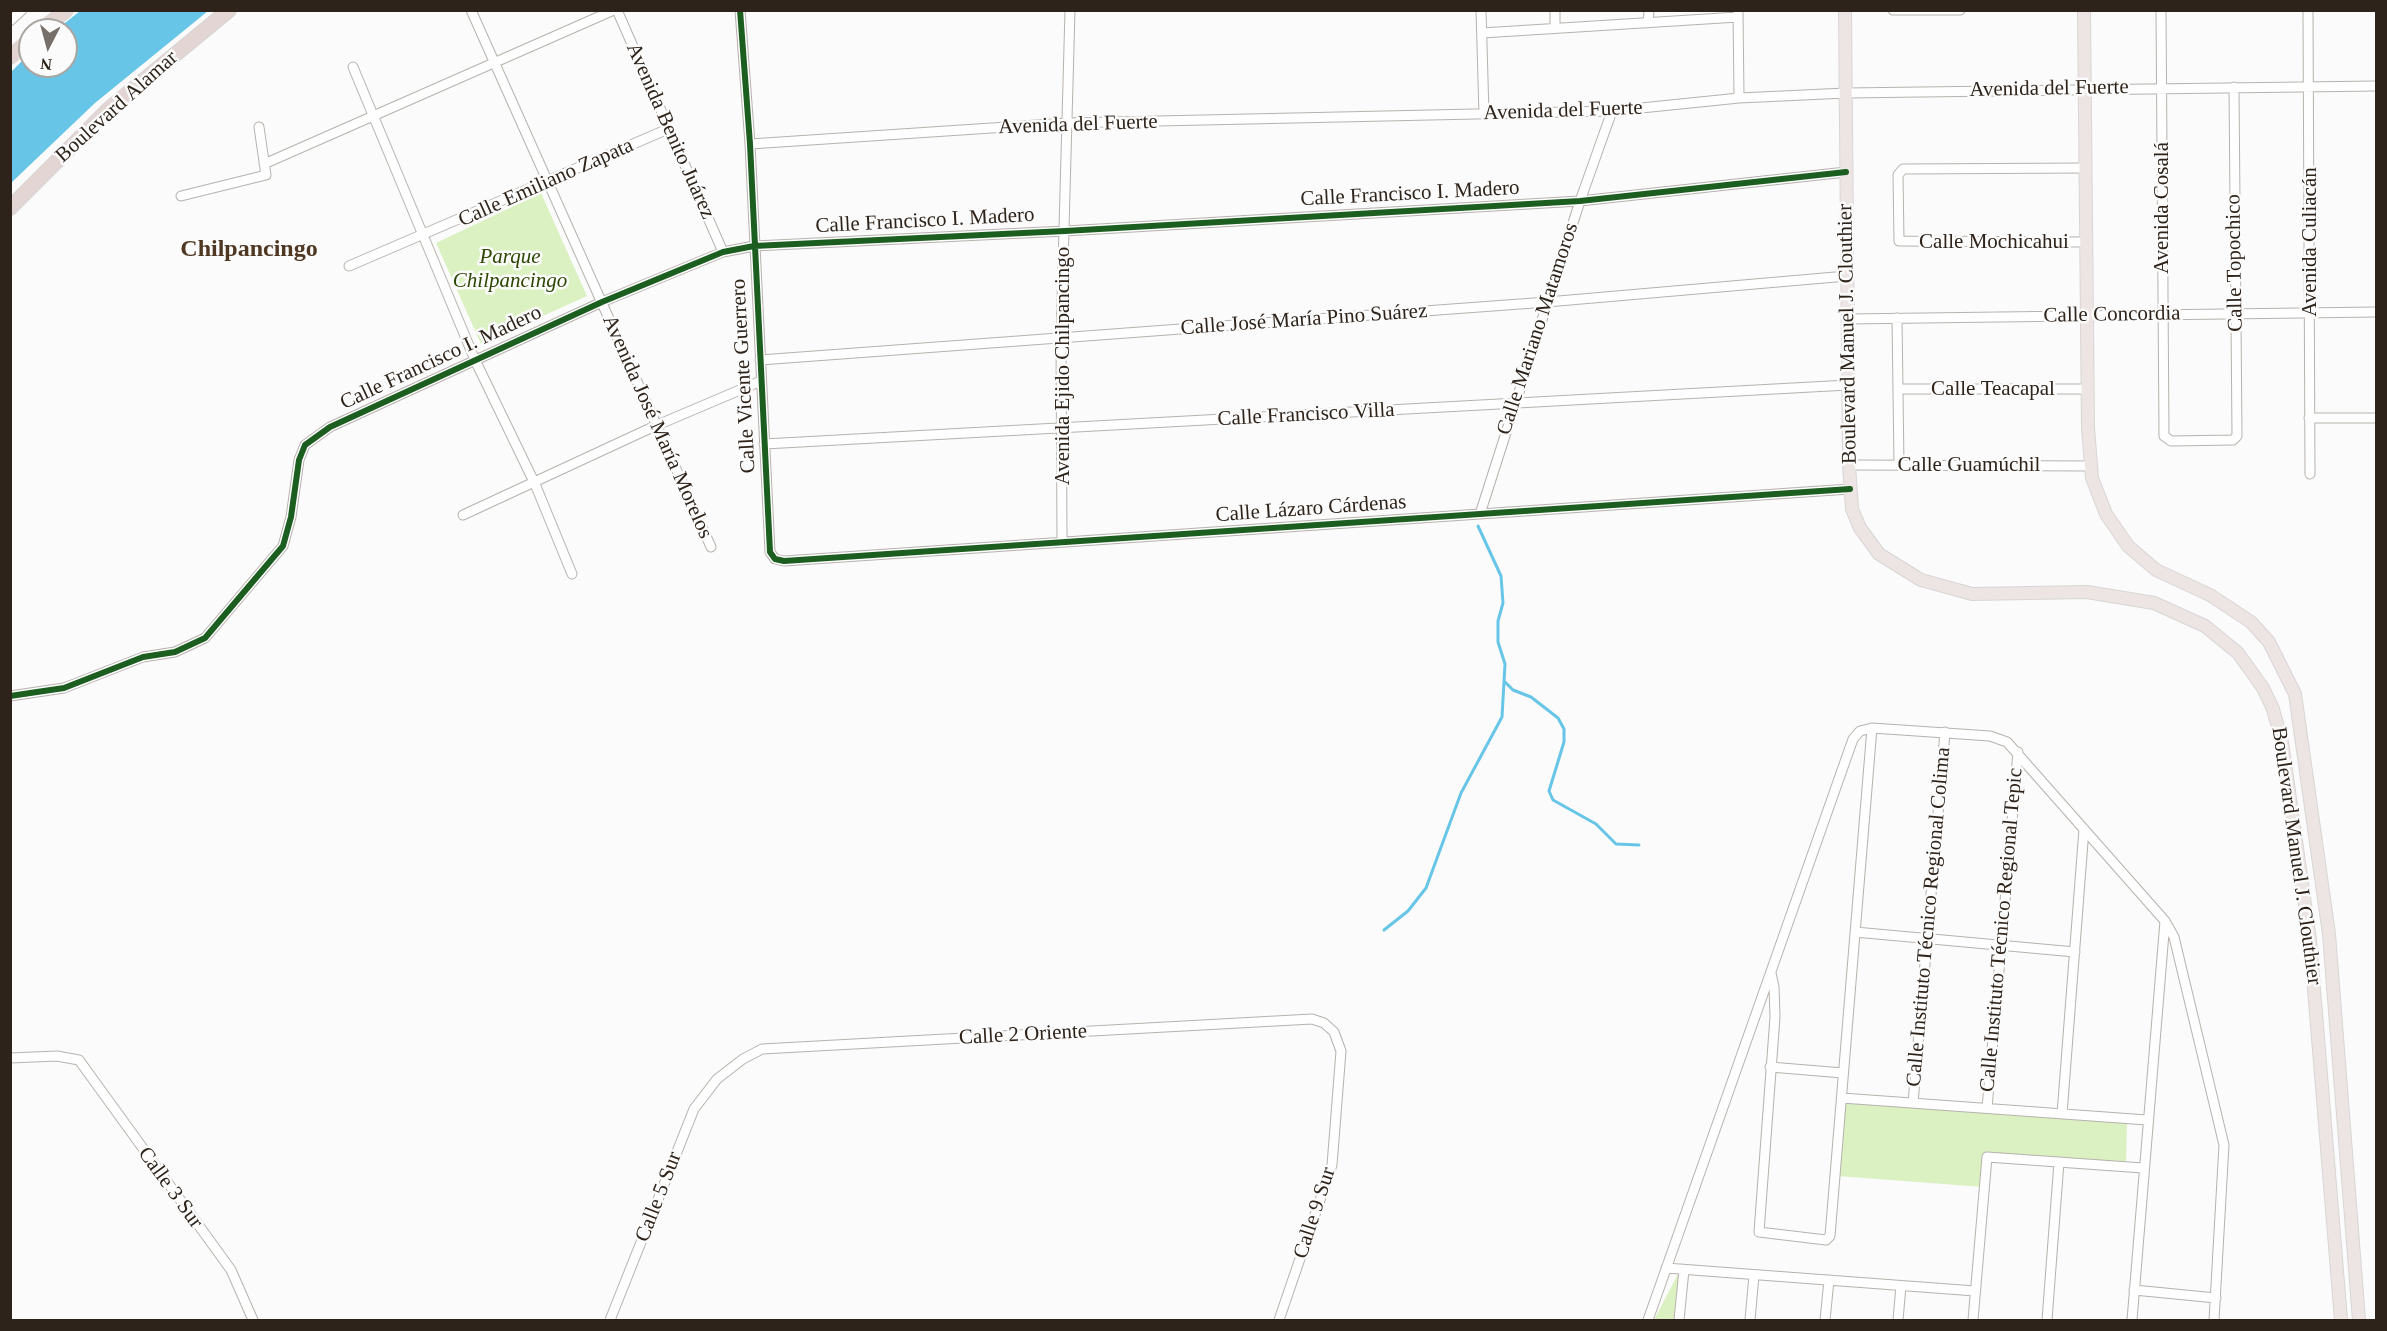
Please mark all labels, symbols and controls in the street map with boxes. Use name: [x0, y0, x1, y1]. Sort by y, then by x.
north arrow: [18, 18, 78, 78]
street label: Avenida Benito Juárez: [620, 39, 720, 223]
street label: Boulevard Alamar: [51, 46, 183, 168]
text: N: [40, 55, 53, 73]
street label: Avenida del Fuerte: [1969, 75, 2129, 103]
street label: Avenida del Fuerte: [1483, 96, 1643, 126]
street label: Avenida del Fuerte: [998, 110, 1158, 140]
street label: Calle Emiliano Zapata: [455, 133, 637, 233]
street label: Avenida Cosalá: [2149, 142, 2175, 274]
street label: Avenida Culiacán: [2297, 167, 2323, 317]
street label: Calle Francisco I. Madero: [1300, 176, 1520, 212]
street label: Calle Topochico: [2221, 194, 2249, 332]
street label: Calle Francisco I. Madero: [815, 203, 1035, 239]
street label: Boulevard Manuel J. Clouthier: [1833, 204, 1863, 464]
street label: Calle Mariano Matamoros: [1492, 220, 1584, 438]
street label: Calle Mochicahui: [1919, 229, 2069, 255]
district label: Chilpancingo: [180, 236, 318, 264]
park label: Parque Chilpancingo: [453, 244, 567, 294]
street label: Avenida Ejido Chilpancingo: [1050, 247, 1076, 485]
street label: Calle Vicente Guerrero: [726, 278, 762, 474]
street label: Calle José María Pino Suárez: [1180, 299, 1428, 341]
street label: Calle Francisco I. Madero: [336, 300, 546, 416]
street label: Calle Concordia: [2043, 301, 2181, 329]
street label: Avenida José María Morelos: [596, 312, 718, 542]
street label: Calle Teacapal: [1931, 376, 2055, 402]
street label: Calle Francisco Villa: [1217, 398, 1395, 432]
street label: Calle Guamúchil: [1898, 452, 2040, 478]
street label: Calle Lázaro Cárdenas: [1215, 490, 1407, 528]
street label: Boulevard Manuel J. Clouthier: [2265, 725, 2327, 987]
street label: Calle Instituto Técnico Regional Colima: [1902, 746, 1956, 1088]
street label: Calle Instituto Técnico Regional Tepic: [1975, 767, 2029, 1093]
street label: Calle 2 Oriente: [958, 1019, 1088, 1051]
street label: Calle 3 Sur: [132, 1142, 208, 1234]
street label: Calle 5 Sur: [630, 1148, 688, 1246]
street label: Calle 9 Sur: [1288, 1164, 1342, 1262]

